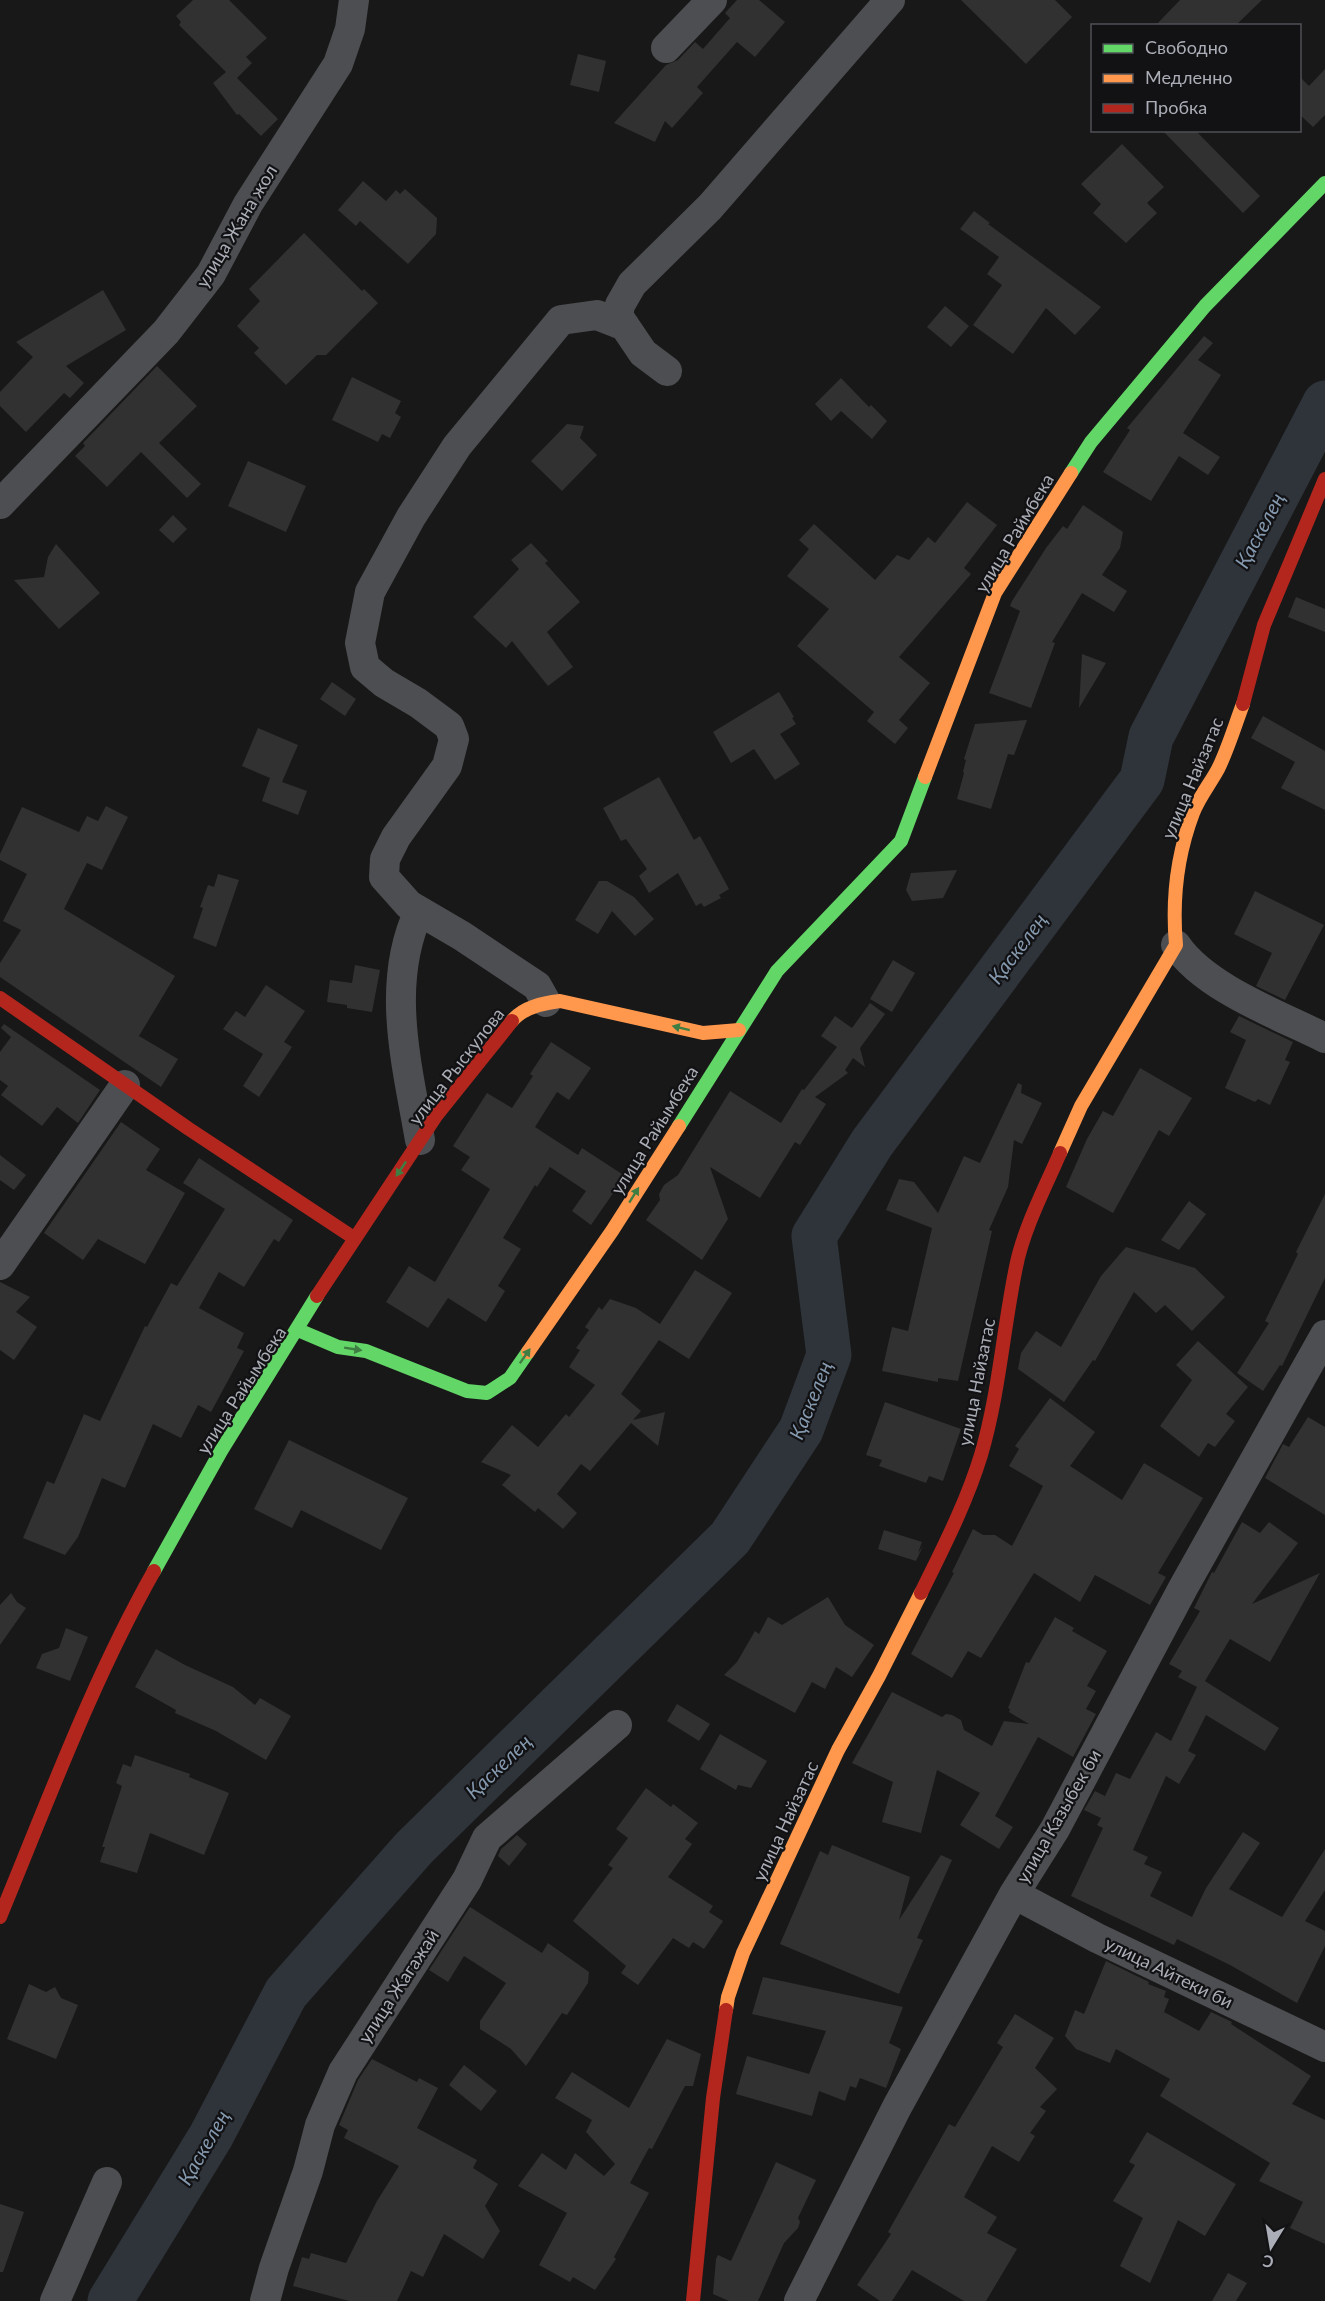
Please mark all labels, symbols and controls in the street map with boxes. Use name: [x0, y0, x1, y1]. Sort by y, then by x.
legend: [1091, 24, 1301, 132]
text: Свободно: [1145, 36, 1228, 58]
text: Медленно: [1145, 66, 1233, 88]
text: Пробка: [1145, 96, 1207, 118]
street label: улица Жана жол: [191, 161, 281, 291]
street label: улица Раймбека: [970, 470, 1058, 596]
water label: Қаскелең: [1229, 488, 1289, 572]
street label: улица Найзатас: [1156, 714, 1228, 842]
water label: Қаскелең: [983, 908, 1051, 988]
street label: улица Рыскулова: [403, 1003, 509, 1129]
one-way arrow: [672, 1022, 690, 1032]
street label: улица Райымбека: [606, 1062, 702, 1198]
one-way arrow: [395, 1160, 407, 1176]
one-way arrow: [629, 1187, 640, 1203]
street label: улица Найзатас: [953, 1316, 999, 1448]
street label: улица Райымбека: [192, 1322, 290, 1458]
one-way arrow: [344, 1345, 363, 1354]
one-way arrow: [519, 1349, 531, 1365]
water label: Қаскелең: [783, 1357, 837, 1443]
water label: Қаскелең: [460, 1729, 536, 1803]
street label: улица Казыбек би: [1011, 1745, 1105, 1887]
street label: улица Найзатас: [748, 1757, 823, 1885]
street label: улица Жагажай: [353, 1925, 443, 2047]
street label: улица Айтеки би: [1101, 1932, 1237, 2012]
water label: Қаскелең: [172, 2105, 234, 2189]
north arrow: [1241, 2217, 1301, 2277]
text: С: [1261, 2252, 1275, 2273]

